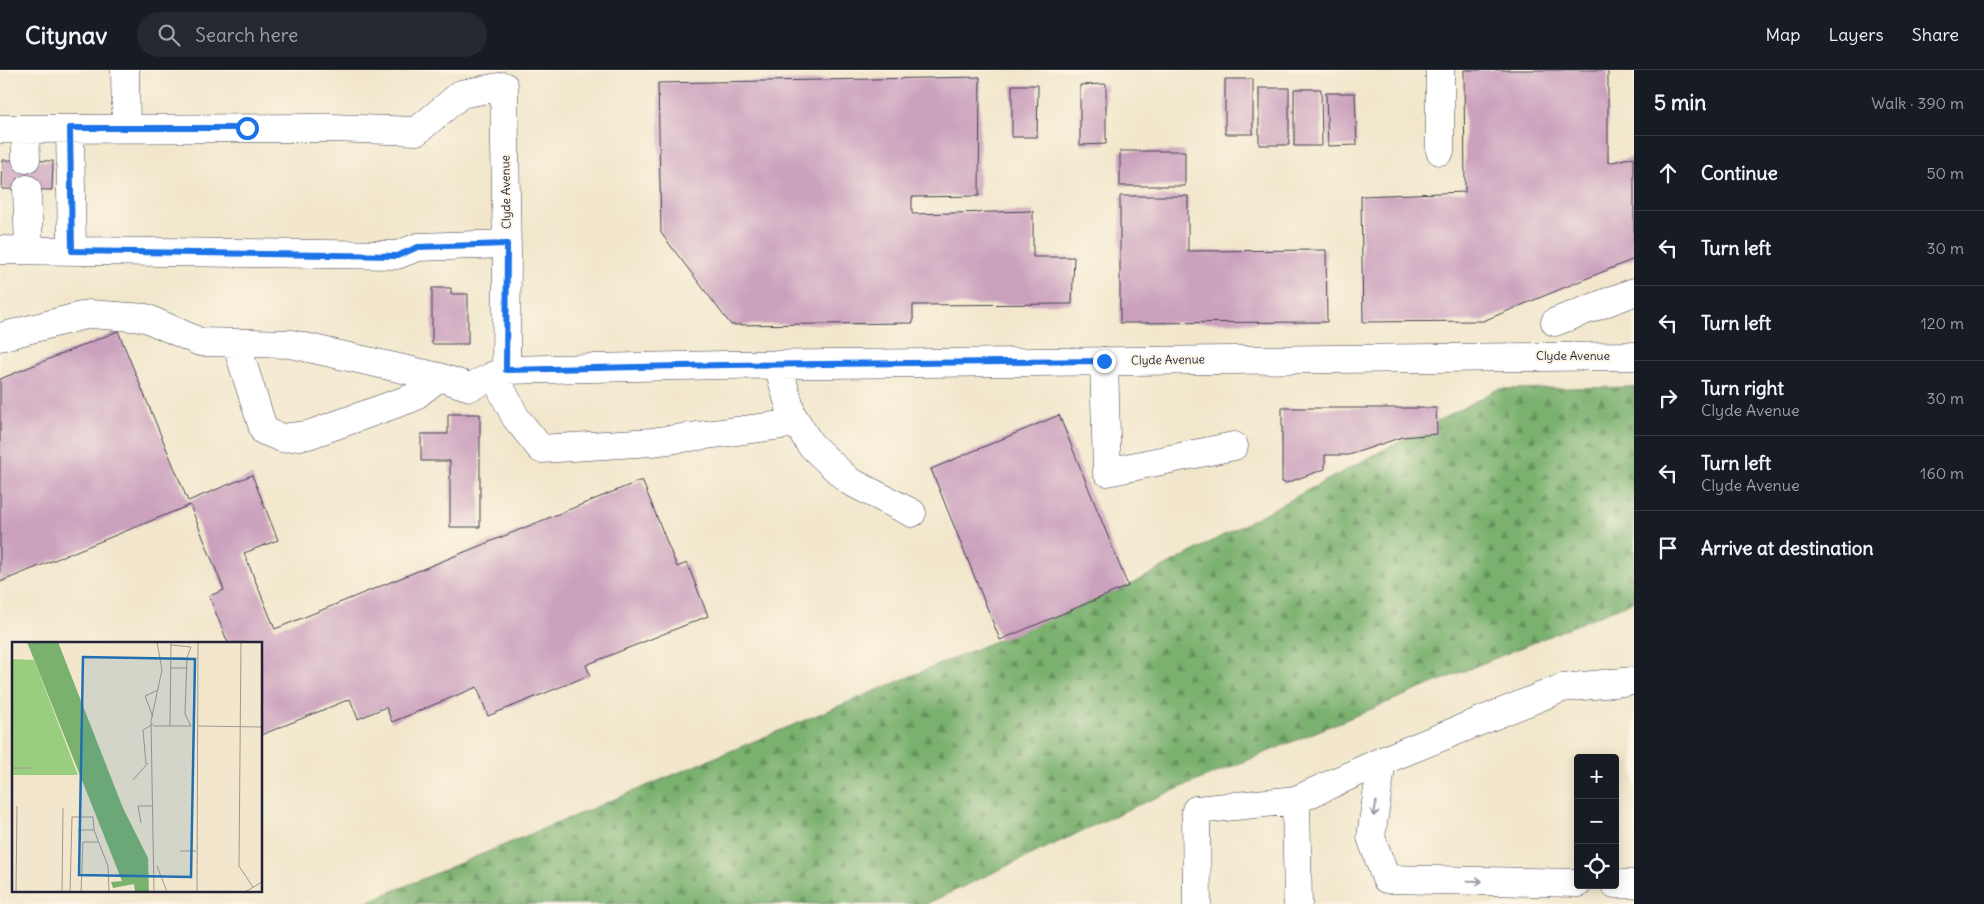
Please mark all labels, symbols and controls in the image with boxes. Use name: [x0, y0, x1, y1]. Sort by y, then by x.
search box: [137, 12, 487, 57]
text: Citynav: [25, 20, 107, 50]
icon: search: [155, 21, 183, 49]
text: Search here: [195, 23, 298, 47]
text: Map: [1765, 23, 1800, 46]
text: Layers: [1828, 23, 1884, 46]
text: Share: [1912, 23, 1959, 46]
text: 5 min: [1654, 89, 1706, 116]
text: Walk · 390 m: [1871, 93, 1964, 113]
route start: [236, 117, 259, 140]
street label: Clyde Avenue: [497, 155, 514, 229]
icon: ahead: [1654, 159, 1682, 187]
text: Continue: [1701, 161, 1778, 185]
text: 50 m: [1926, 163, 1964, 183]
icon: left: [1654, 234, 1682, 262]
text: Turn left: [1701, 236, 1771, 260]
text: 30 m: [1927, 238, 1964, 258]
icon: left: [1654, 309, 1682, 337]
text: Turn left: [1701, 311, 1771, 335]
text: 120 m: [1921, 313, 1964, 333]
street label: Clyde Avenue: [1536, 348, 1610, 363]
route end: [1093, 350, 1116, 373]
street label: Clyde Avenue: [1131, 351, 1205, 368]
text: Turn right: [1701, 376, 1784, 400]
icon: right: [1654, 384, 1682, 412]
text: 30 m: [1927, 388, 1964, 408]
text: Clyde Avenue: [1701, 400, 1800, 420]
text: Turn left: [1701, 451, 1771, 475]
icon: left: [1654, 459, 1682, 487]
text: 160 m: [1920, 463, 1964, 483]
text: Clyde Avenue: [1701, 475, 1800, 495]
icon: arrive: [1654, 534, 1682, 562]
text: Arrive at destination: [1701, 536, 1874, 560]
inset map: [12, 642, 262, 892]
map controls: [1574, 754, 1619, 889]
button: +: [1574, 754, 1619, 799]
button: −: [1574, 799, 1619, 844]
one-way arrow: [1370, 801, 1380, 817]
button: locate: [1574, 844, 1619, 889]
one-way arrow: [1467, 876, 1483, 886]

